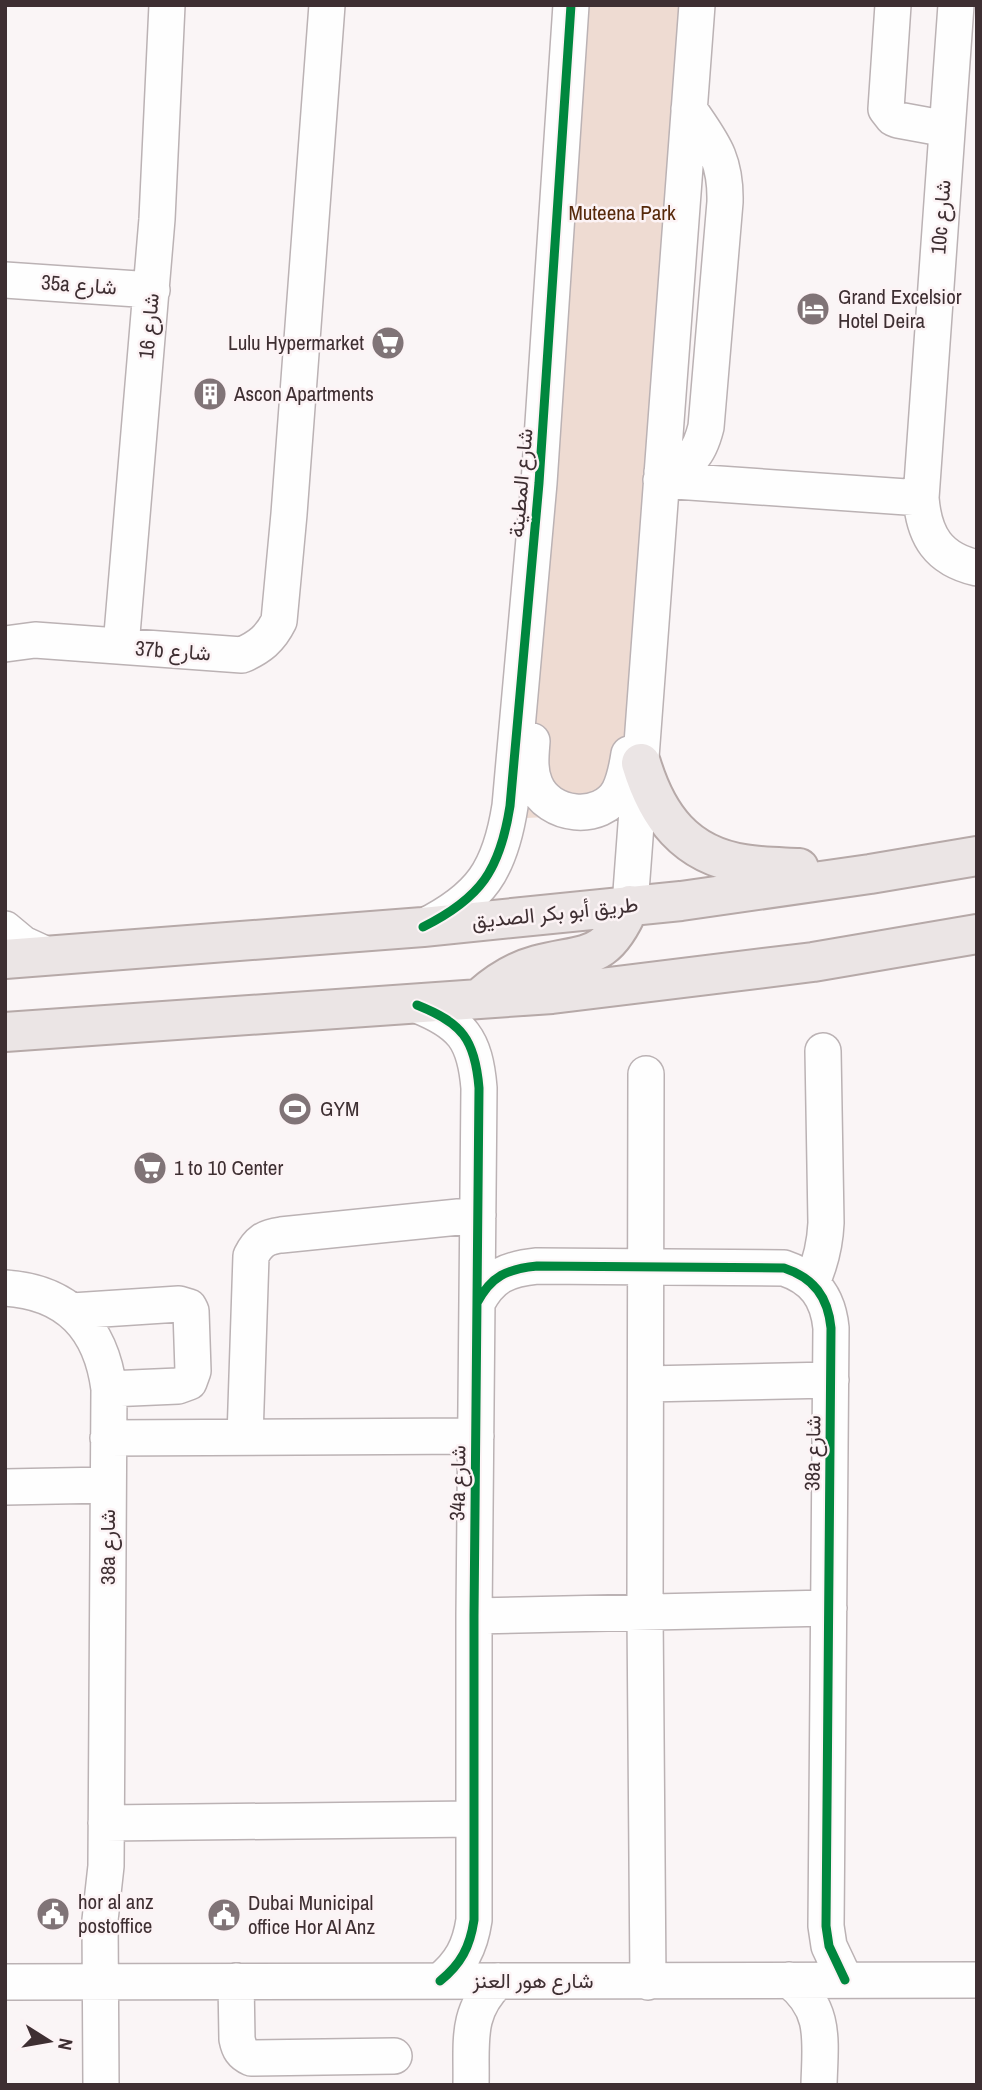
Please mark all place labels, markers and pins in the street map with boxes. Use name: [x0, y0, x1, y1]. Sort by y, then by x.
place label: Grand Excelsior Hotel Deira: [838, 282, 962, 335]
hotel icon: Grand Excelsior Hotel Deira: [794, 290, 832, 328]
supermarket icon: Lulu Hypermarket: [369, 324, 407, 362]
place label: Lulu Hypermarket: [228, 328, 364, 357]
building icon: Ascon Apartments: [191, 375, 229, 413]
place label: Ascon Apartments: [233, 379, 374, 408]
sports icon: GYM: [276, 1090, 314, 1128]
place label: GYM: [320, 1094, 359, 1123]
supermarket icon: 1 to 10 Center: [131, 1149, 169, 1187]
place label: 1 to 10 Center: [174, 1153, 283, 1182]
place label: hor al anz postoffice: [78, 1887, 154, 1940]
place label: Dubai Municipal office Hor Al Anz: [248, 1888, 375, 1941]
public building icon: hor al anz postoffice: [34, 1895, 72, 1933]
public building icon: Dubai Municipal office Hor Al Anz: [205, 1896, 243, 1934]

